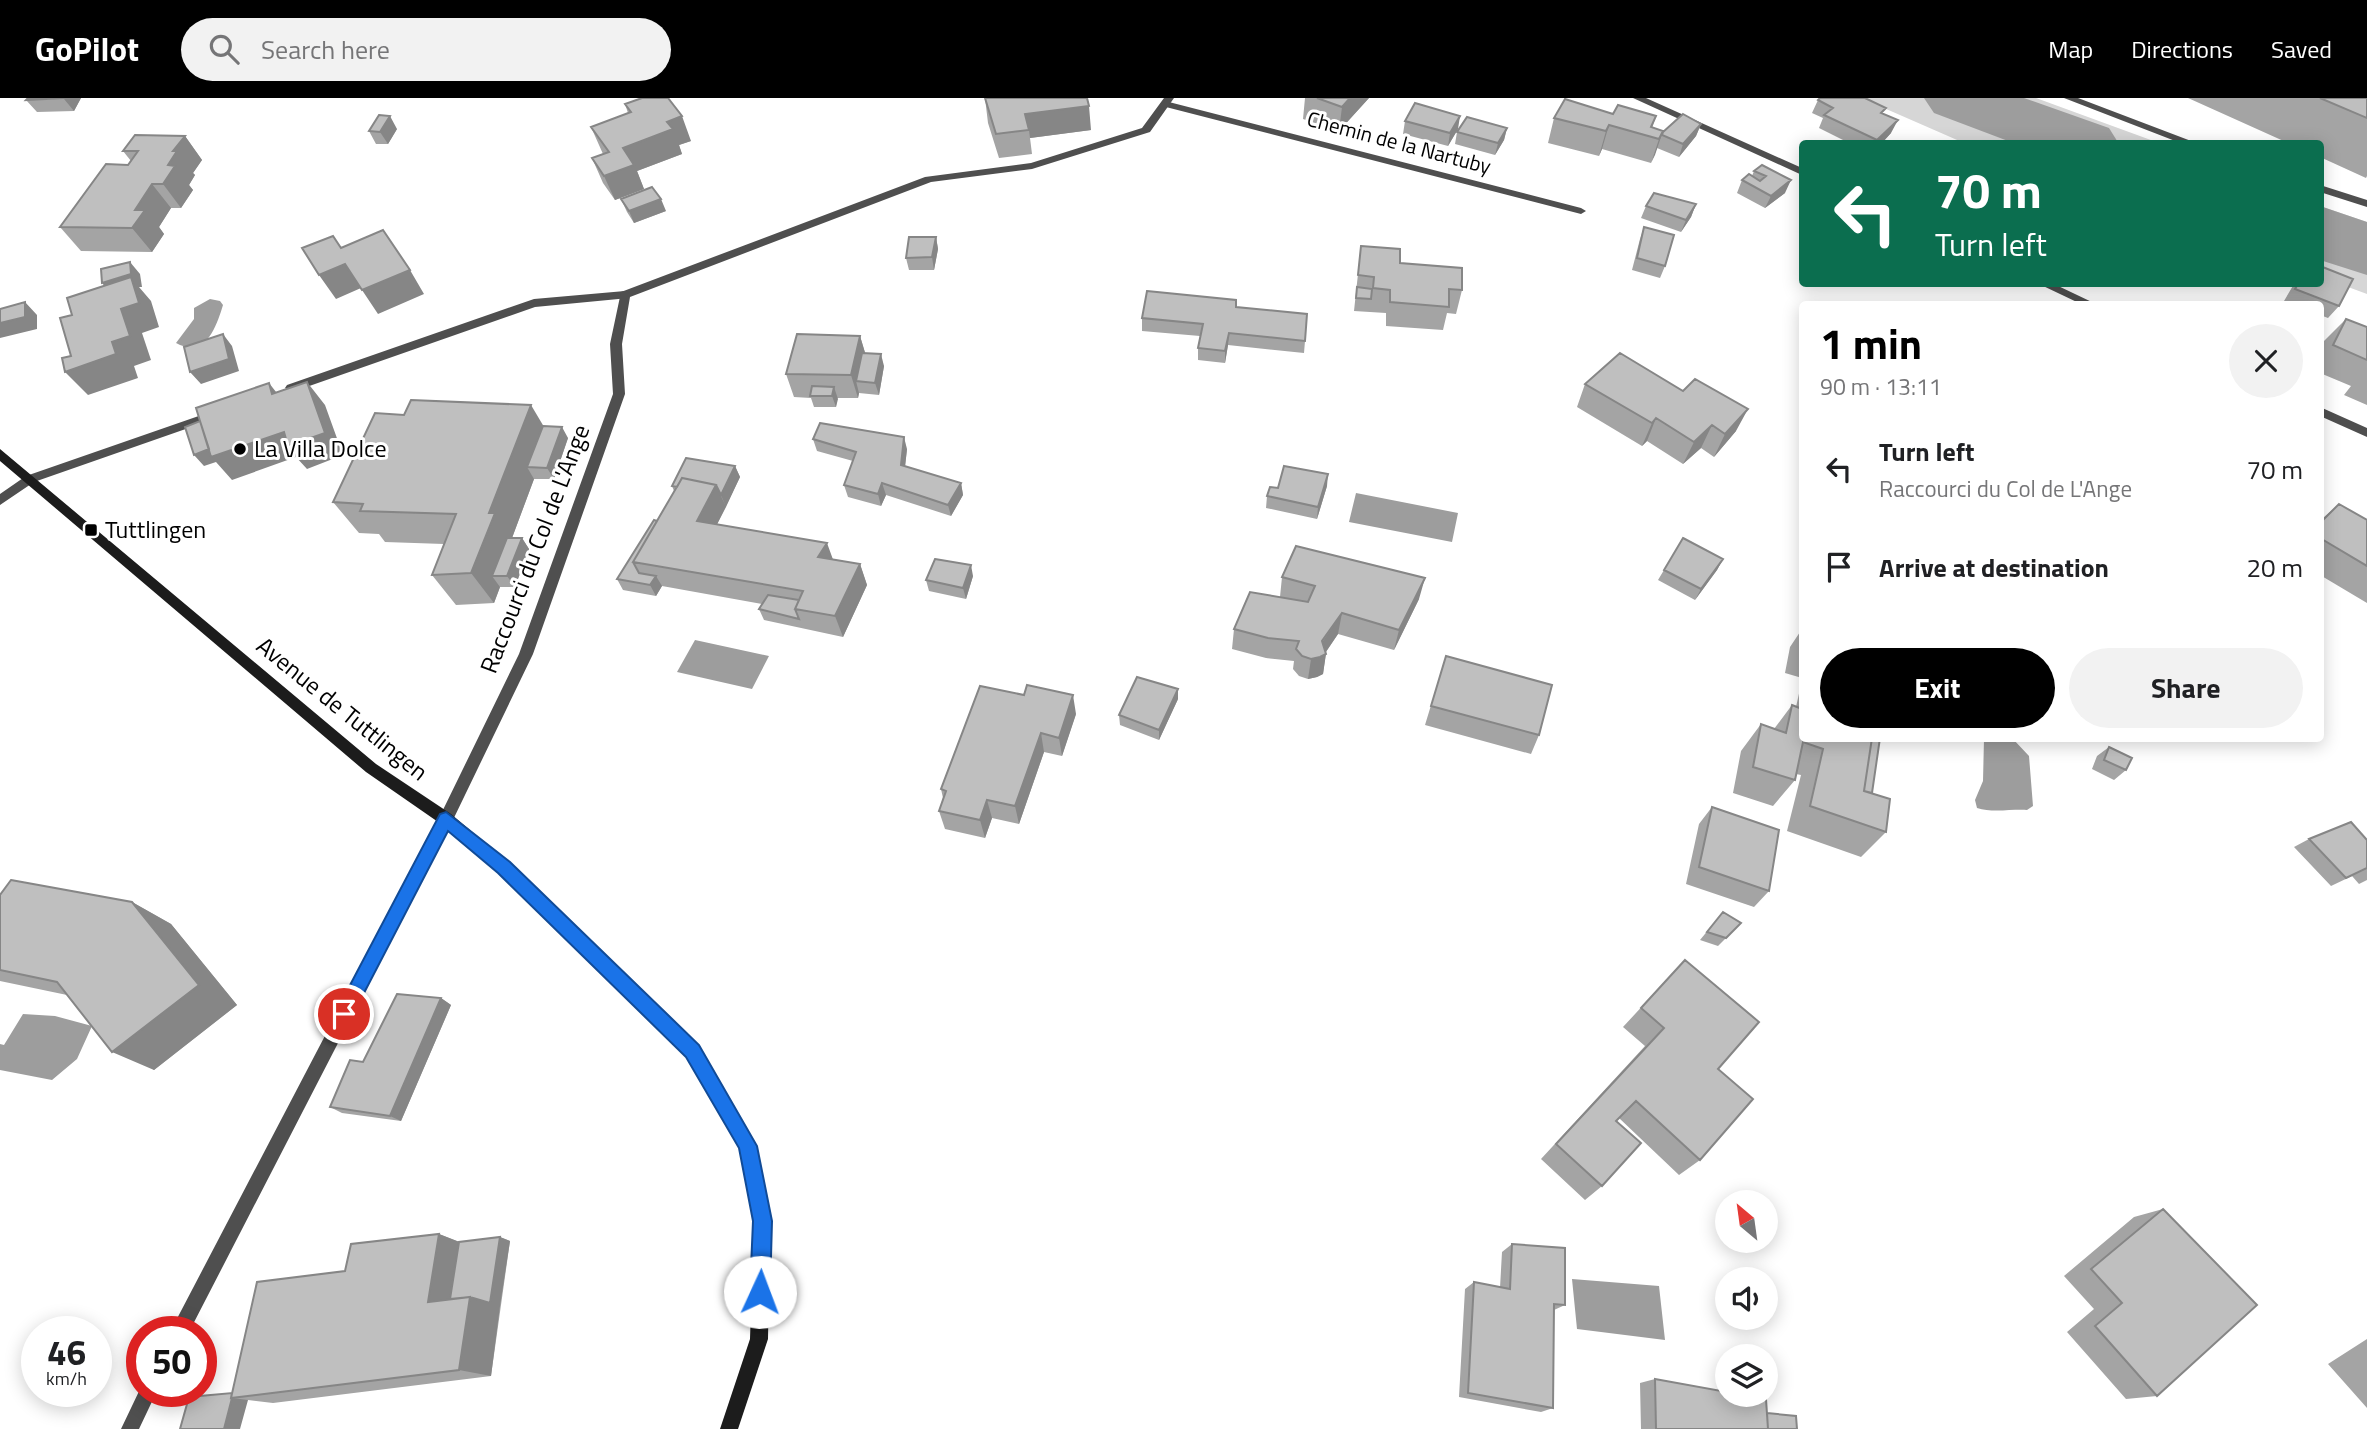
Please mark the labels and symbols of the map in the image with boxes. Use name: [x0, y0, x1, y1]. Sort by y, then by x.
street label: Chemin de la Nartuby: [1304, 102, 1495, 182]
street label: Raccourci du Col de L'Ange: [470, 419, 598, 678]
place label: La Villa Dolce: [254, 430, 387, 466]
marker: La Villa Dolce: [232, 441, 248, 457]
place label: Tuttlingen: [105, 511, 206, 547]
marker: Tuttlingen: [83, 522, 99, 538]
street label: Avenue de Tuttlingen: [249, 628, 436, 789]
pin: [314, 984, 374, 1044]
north arrow: [1715, 1190, 1778, 1253]
position arrow: [723, 1255, 797, 1329]
speed limit sign: 50: [126, 1316, 217, 1407]

